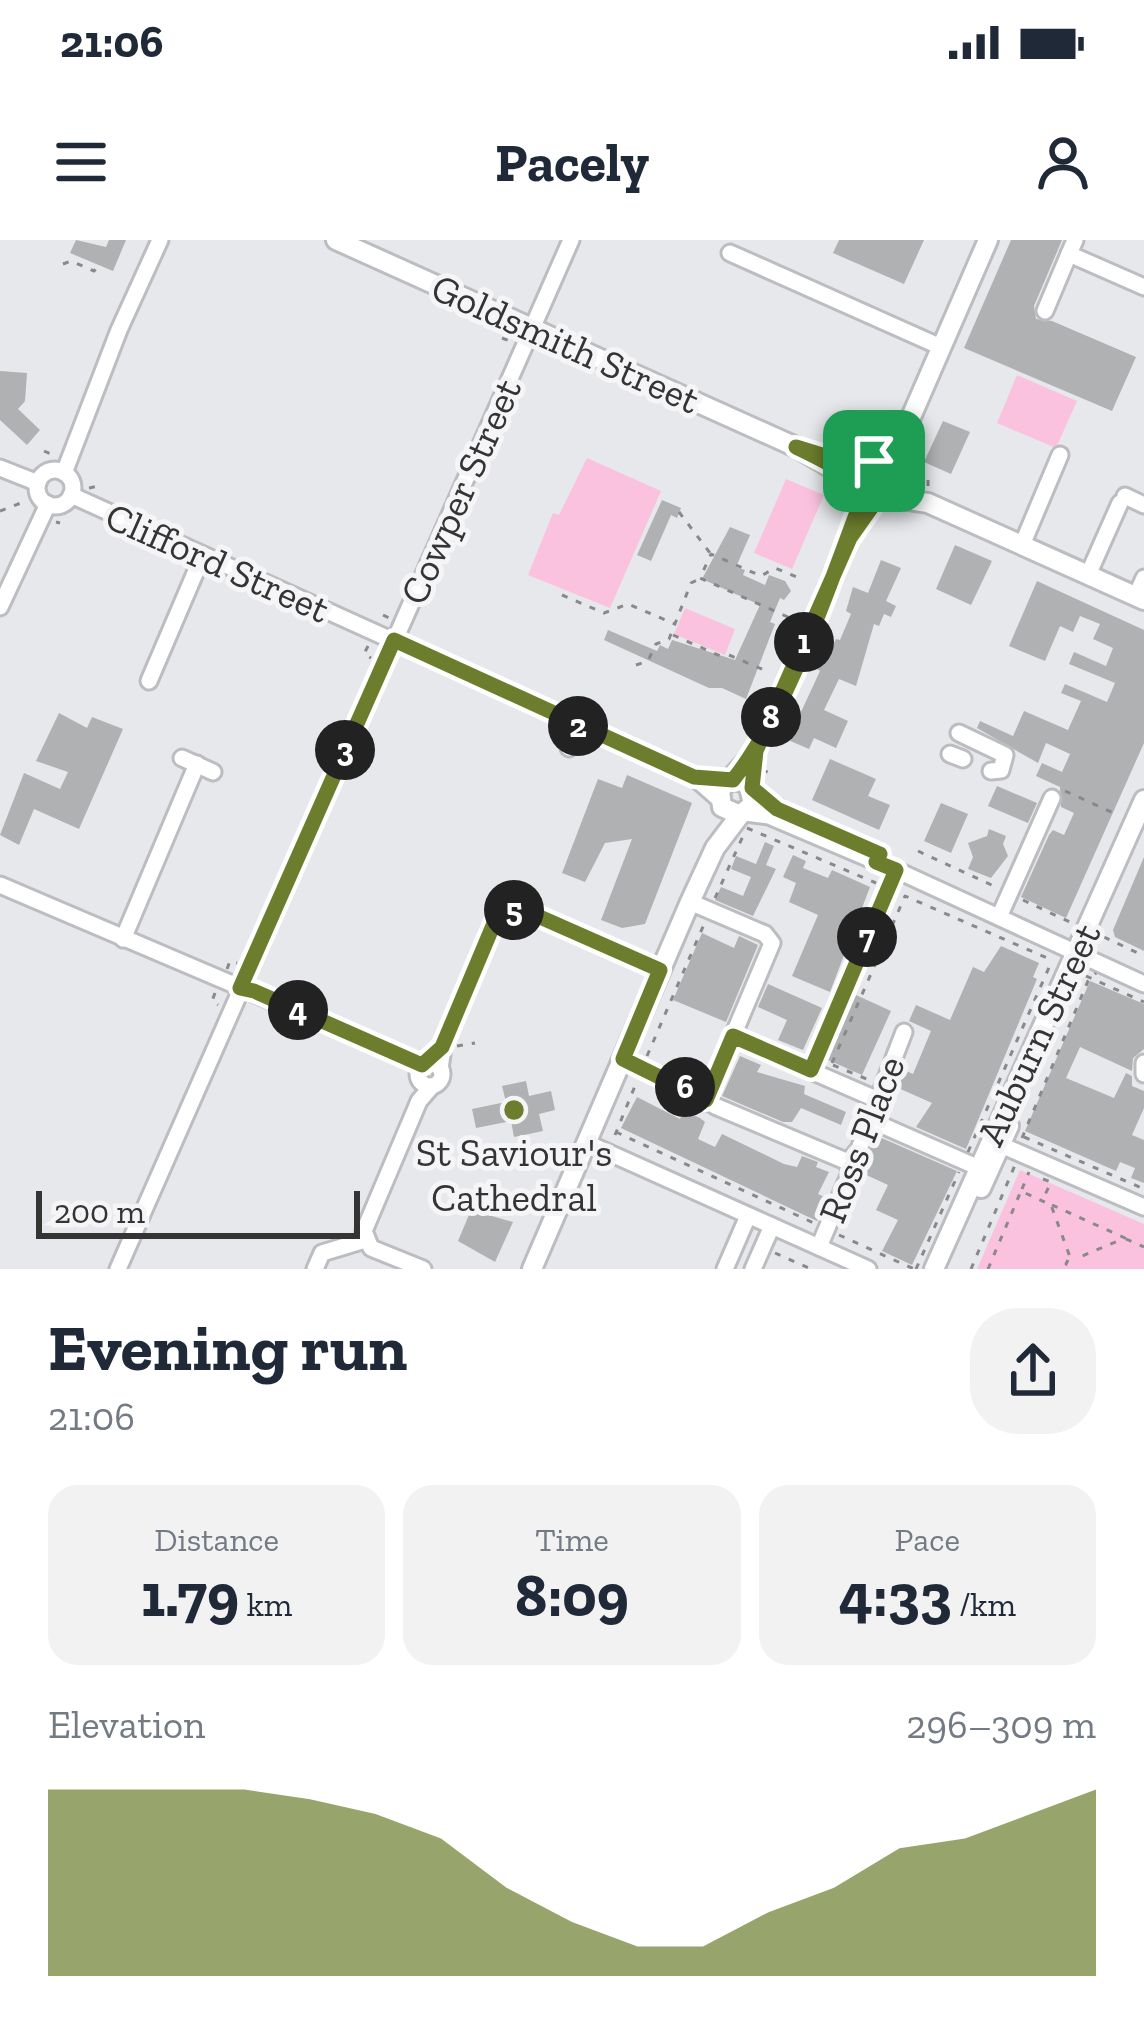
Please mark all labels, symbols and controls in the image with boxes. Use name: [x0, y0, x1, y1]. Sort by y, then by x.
text: 21:06: [60, 15, 164, 69]
icon: menu: [48, 129, 114, 195]
icon: person: [1030, 129, 1096, 195]
text: Pacely: [495, 130, 649, 195]
street label: Goldsmith Street: [425, 263, 707, 424]
street label: Cowper Street: [390, 371, 531, 611]
pin: [823, 410, 925, 512]
icon: arrive: [841, 428, 907, 494]
street label: Clifford Street: [99, 492, 337, 633]
pin: 1: [774, 612, 834, 672]
text: 1: [797, 622, 811, 661]
pin: 8: [741, 687, 801, 747]
pin: 2: [548, 696, 608, 756]
text: 8: [762, 697, 780, 736]
text: 2: [569, 706, 587, 745]
pin: 3: [315, 720, 375, 780]
text: 3: [336, 730, 354, 769]
pin: 5: [484, 880, 544, 940]
text: 5: [505, 890, 523, 929]
pin: 7: [837, 907, 897, 967]
street label: Auburn Street: [967, 915, 1111, 1153]
text: 7: [859, 917, 875, 956]
pin: 4: [268, 980, 328, 1040]
text: 4: [289, 990, 307, 1029]
street label: Ross Place: [808, 1049, 915, 1229]
pin: 6: [655, 1057, 715, 1117]
text: 6: [676, 1067, 694, 1106]
marker: St Saviour's Cathedral: [501, 1097, 527, 1123]
place label: St Saviour's Cathedral: [416, 1129, 612, 1221]
scale bar: [36, 1185, 360, 1238]
text: 200 m: [54, 1192, 145, 1231]
text: Evening run: [48, 1308, 407, 1387]
button: share: [970, 1308, 1096, 1434]
text: 21:06: [48, 1393, 135, 1440]
text: Distance: [154, 1520, 279, 1559]
text: Time: [535, 1520, 609, 1559]
text: Pace: [895, 1520, 960, 1559]
text: 1.79: [141, 1559, 239, 1631]
text: 8:09: [515, 1559, 629, 1631]
text: 4:33: [839, 1559, 952, 1631]
text: km: [239, 1585, 292, 1624]
text: /km: [952, 1585, 1016, 1624]
text: Elevation: [48, 1701, 205, 1748]
text: 296–309 m: [906, 1701, 1096, 1748]

